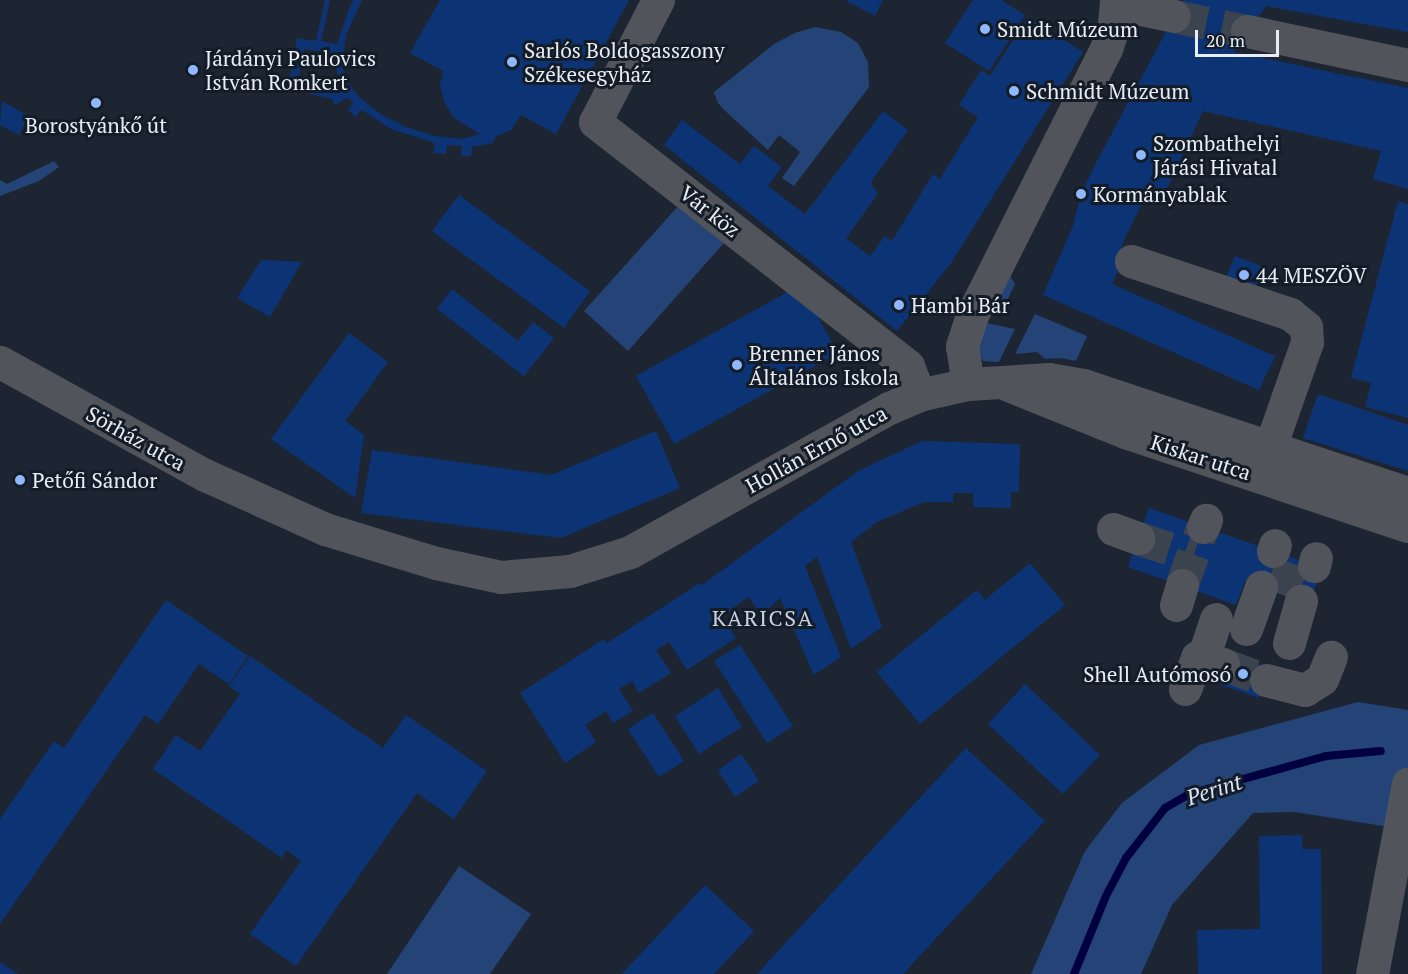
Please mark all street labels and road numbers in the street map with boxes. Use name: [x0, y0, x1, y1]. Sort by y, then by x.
street label: Vár köz: [675, 180, 745, 242]
street label: Sörház utca: [82, 400, 190, 476]
street label: Hollán Ernő utca: [741, 400, 891, 498]
street label: Kiskar utca: [1148, 429, 1254, 485]

